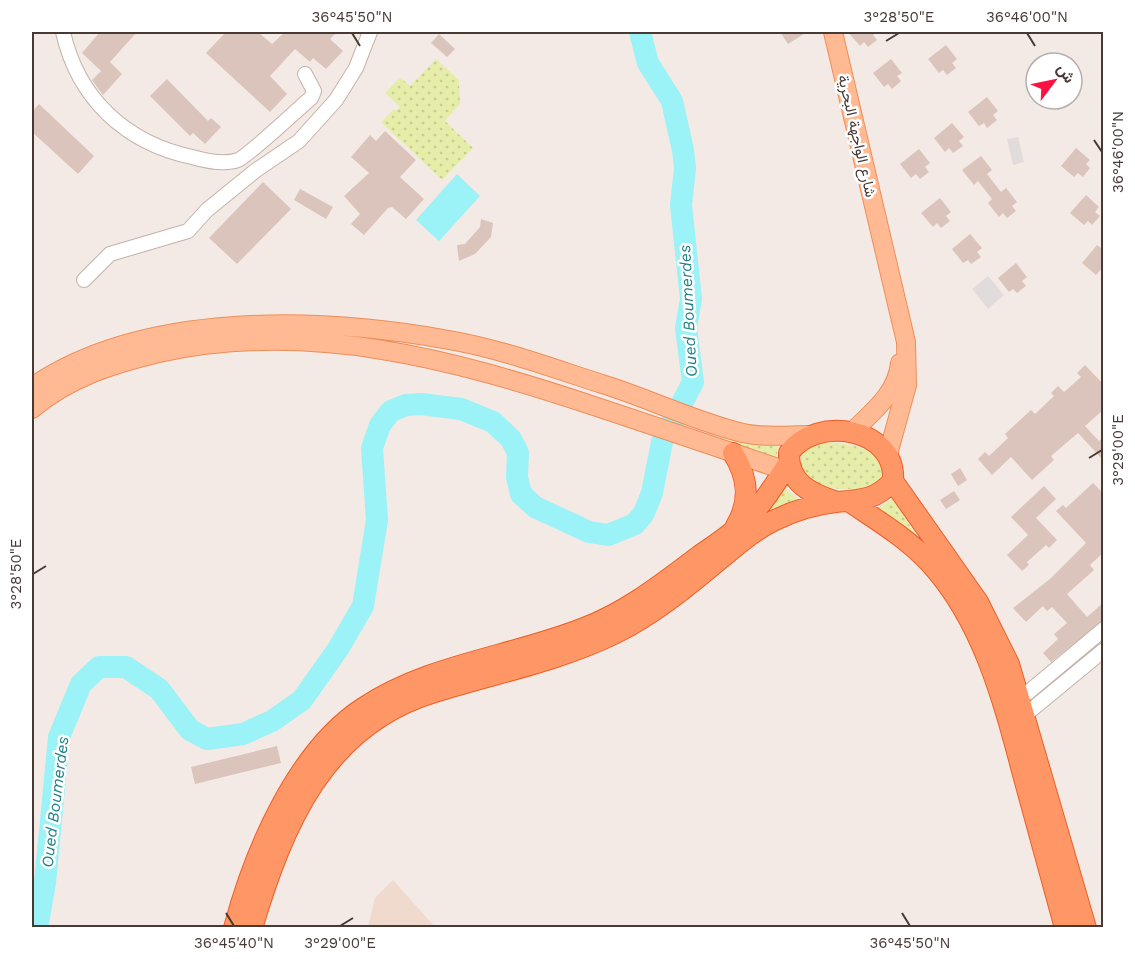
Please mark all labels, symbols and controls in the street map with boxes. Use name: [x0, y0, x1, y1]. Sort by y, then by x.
text: 36°45'50"N: [312, 8, 392, 26]
text: 3°28'50"E: [864, 8, 934, 26]
text: 36°46'00"N: [986, 8, 1068, 26]
north arrow: [1024, 51, 1084, 111]
text: ش: [1053, 60, 1079, 87]
street label: شارع الواجهة البحرية: [832, 73, 880, 200]
text: 36°46'00"N: [1109, 111, 1127, 193]
water label: Oued Boumerdes: [675, 244, 701, 378]
text: 3°29'00"E: [1109, 414, 1127, 486]
text: 3°28'50"E: [7, 539, 25, 609]
water label: Oued Boumerdes: [38, 735, 72, 869]
text: 36°45'40"N: [194, 934, 274, 952]
text: 3°29'00"E: [304, 934, 376, 952]
text: 36°45'50"N: [870, 934, 950, 952]

